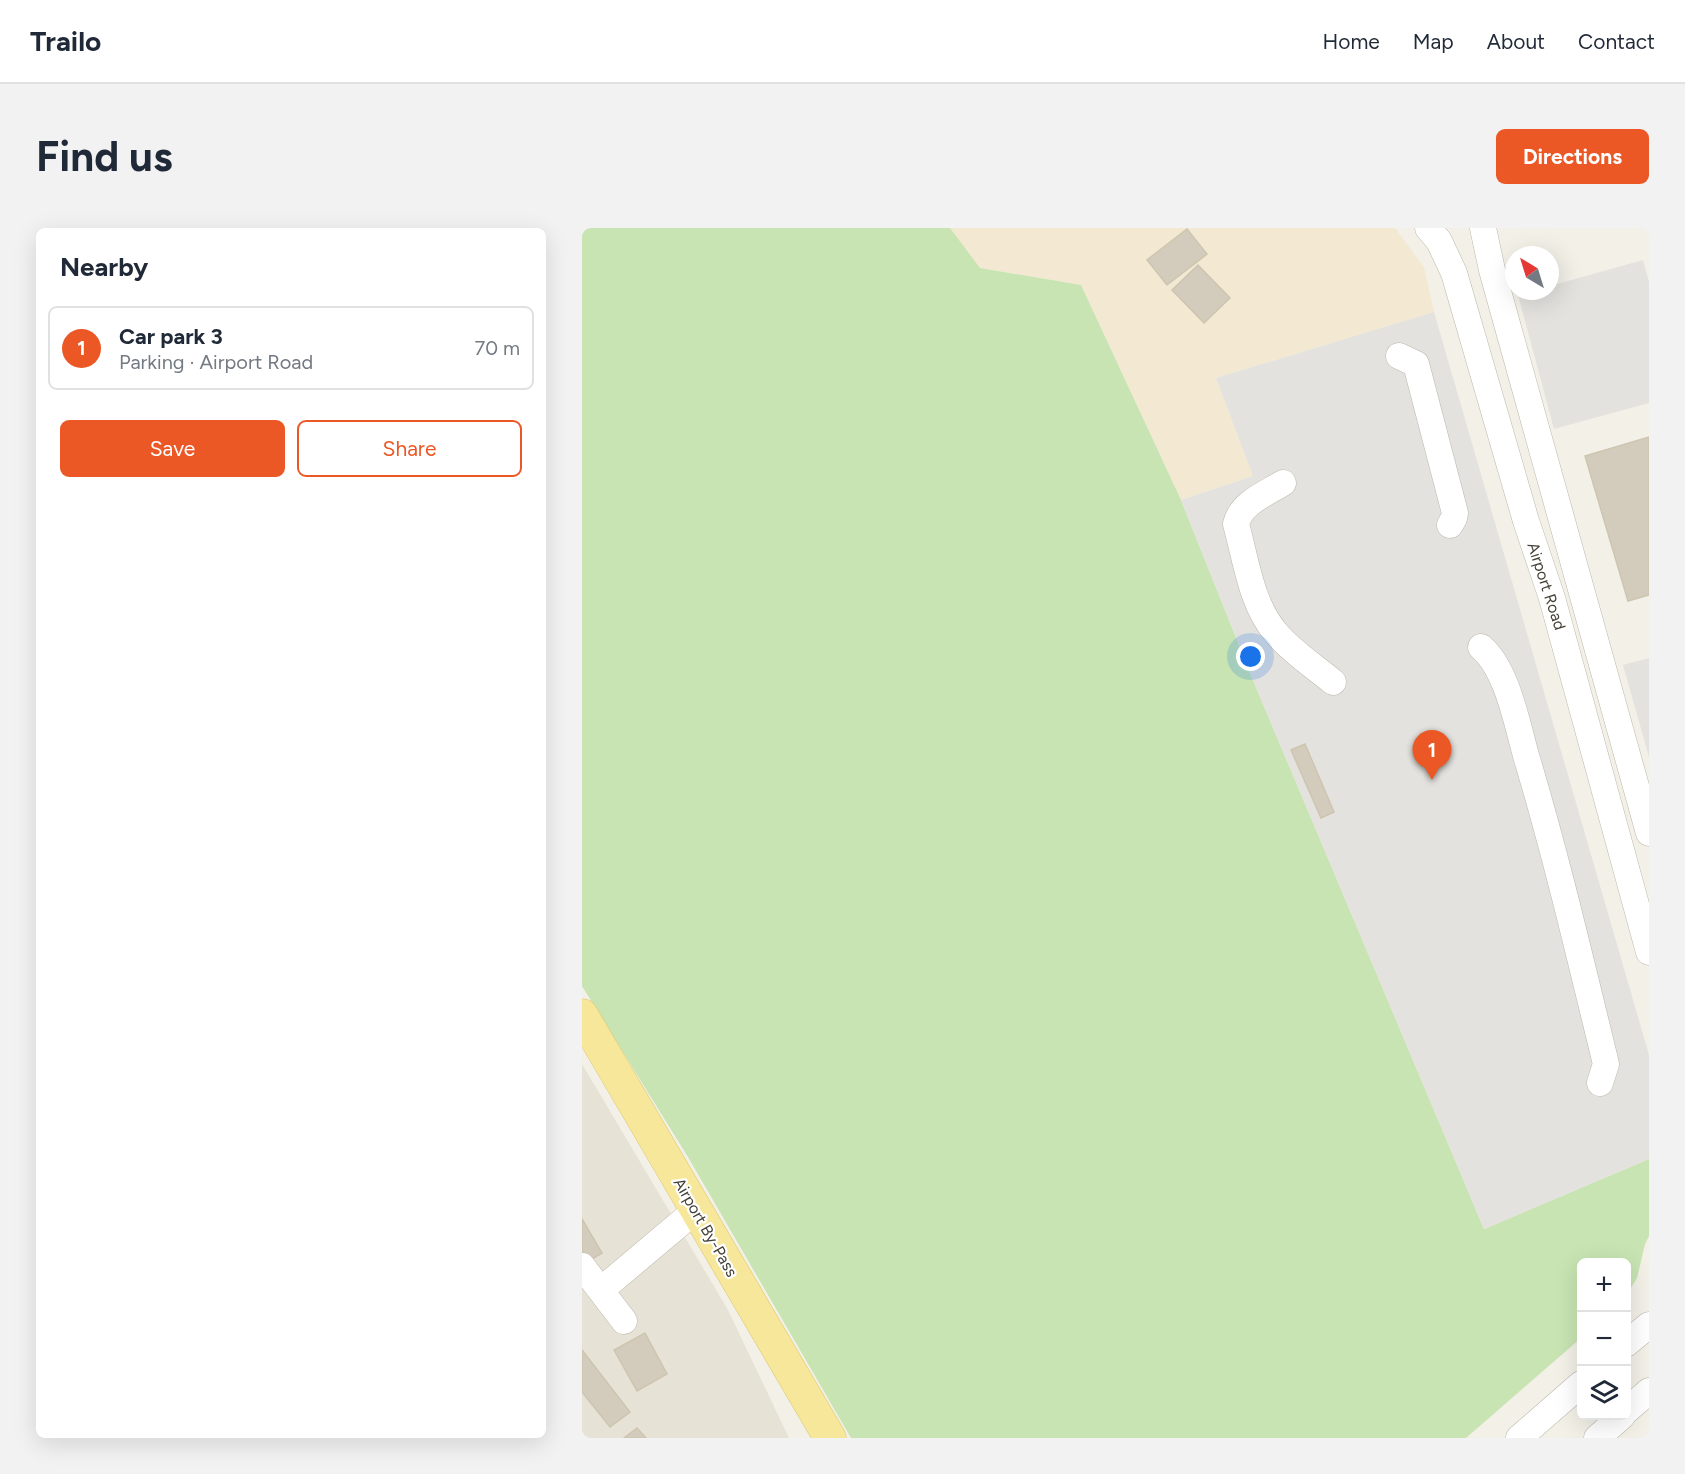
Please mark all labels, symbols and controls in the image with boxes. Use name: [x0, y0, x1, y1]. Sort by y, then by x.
text: Trailo: [30, 24, 101, 58]
text: Home: [1323, 29, 1380, 54]
text: Map: [1413, 29, 1454, 54]
text: About: [1487, 29, 1545, 54]
text: Contact: [1578, 29, 1655, 54]
button: Directions: [1496, 129, 1649, 184]
text: Find us: [36, 131, 173, 182]
north arrow: [1505, 246, 1559, 300]
text: Nearby: [60, 251, 148, 283]
text: Car park 3: [119, 323, 223, 350]
text: 1: [77, 336, 86, 360]
text: 70 m: [474, 336, 520, 360]
text: Parking · Airport Road: [119, 350, 313, 374]
button: Save: [60, 420, 285, 477]
button: Share: [297, 420, 522, 477]
street label: Airport Road: [1523, 540, 1570, 632]
your location: [1236, 642, 1265, 671]
pin: 1: [1412, 730, 1452, 780]
street label: Airport By-Pass: [670, 1174, 742, 1280]
map controls: [1577, 1258, 1631, 1420]
button: +: [1577, 1258, 1631, 1312]
button: −: [1577, 1312, 1631, 1366]
button: layers: [1577, 1366, 1631, 1420]

